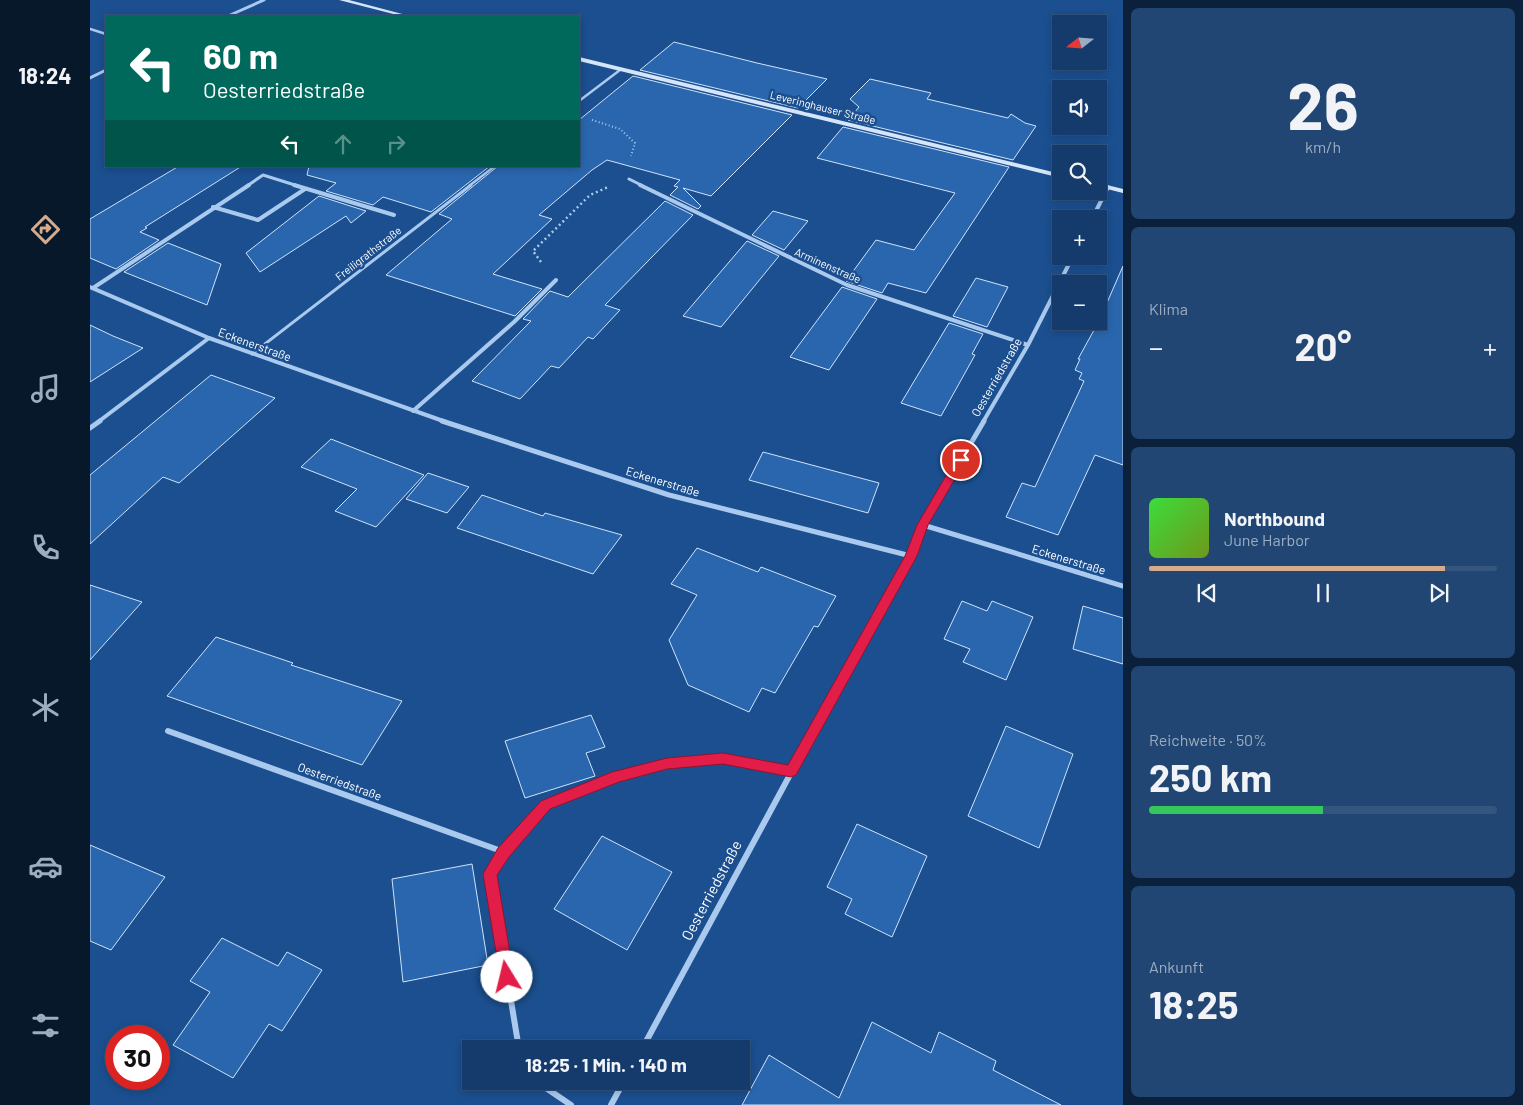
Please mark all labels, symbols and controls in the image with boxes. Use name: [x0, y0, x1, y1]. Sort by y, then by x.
north arrow: [1052, 15, 1108, 70]
map controls: [1052, 15, 1107, 330]
text: 60 m: [203, 34, 278, 76]
icon: left: [120, 35, 185, 100]
text: 18:24: [18, 62, 72, 88]
text: 26: [1287, 65, 1359, 143]
text: Oesterriedstraße: [203, 76, 365, 102]
button: sound: [1052, 80, 1107, 135]
street label: Leveringhauser Straße: [769, 88, 877, 126]
icon: left: [276, 130, 304, 158]
icon: ahead: [329, 130, 357, 158]
icon: right: [382, 130, 410, 158]
text: km/h: [1305, 137, 1341, 156]
button: search: [1052, 145, 1107, 200]
button: +: [1052, 210, 1107, 265]
icon: directions: [28, 212, 63, 247]
street label: Freiligrathstraße: [332, 223, 404, 283]
street label: Arminenstraße: [793, 245, 863, 285]
button: −: [1052, 275, 1107, 330]
text: Klima: [1149, 299, 1188, 318]
text: 20°: [1294, 323, 1352, 369]
street label: Eckenerstraße: [217, 324, 293, 364]
text: −: [1149, 330, 1163, 364]
text: +: [1483, 330, 1497, 364]
street label: Oesterriedstraße: [968, 335, 1024, 419]
icon: music: [28, 371, 63, 406]
pin: [940, 439, 982, 481]
icon: arrive: [947, 446, 975, 474]
street label: Eckenerstraße: [624, 463, 702, 499]
text: Northbound: [1224, 507, 1325, 530]
icon: phone: [28, 530, 63, 565]
text: June Harbor: [1224, 530, 1310, 549]
street label: Eckenerstraße: [1030, 541, 1108, 577]
icon: previous: [1193, 579, 1221, 607]
icon: pause: [1309, 579, 1337, 607]
icon: next: [1425, 579, 1453, 607]
icon: climate: [28, 690, 63, 725]
text: Reichweite · 50%: [1149, 730, 1267, 749]
text: 250 km: [1149, 754, 1272, 800]
street label: Oesterriedstraße: [296, 759, 384, 803]
street label: Oesterriedstraße: [677, 837, 745, 943]
icon: car: [28, 849, 63, 884]
position arrow: [480, 950, 532, 1002]
text: Ankunft: [1149, 957, 1204, 976]
text: 18:25: [1149, 981, 1239, 1027]
icon: filters: [28, 1008, 63, 1043]
speed limit sign: 30: [105, 1025, 170, 1090]
text: 18:25 · 1 Min. · 140 m: [525, 1053, 687, 1076]

